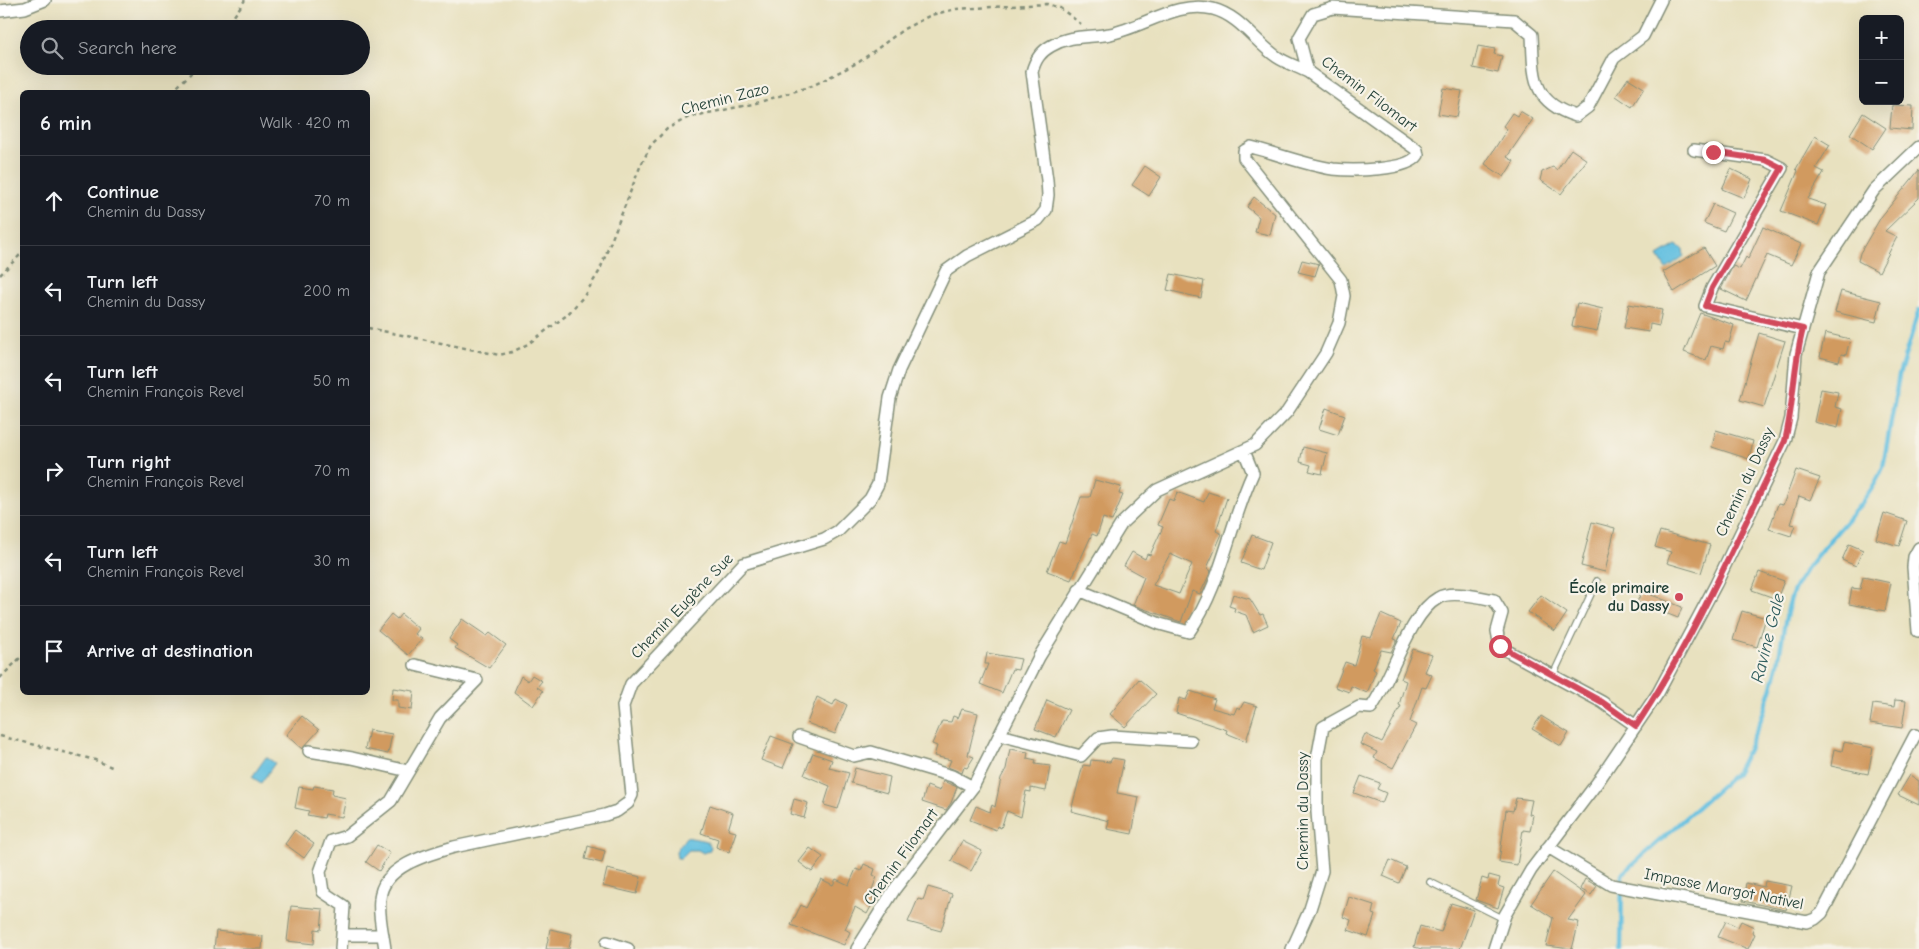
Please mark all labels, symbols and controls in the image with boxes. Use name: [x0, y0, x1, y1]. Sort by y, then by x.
map controls: [1859, 15, 1904, 105]
button: +: [1859, 15, 1904, 60]
search box: [20, 20, 370, 75]
icon: search: [38, 34, 66, 62]
text: Search here: [78, 37, 177, 59]
street label: Chemin Filomart: [1318, 52, 1421, 136]
button: −: [1859, 60, 1904, 105]
street label: Chemin Zazo: [679, 79, 771, 119]
text: 6 min: [40, 111, 92, 135]
text: Walk · 420 m: [260, 114, 350, 132]
route end: [1702, 141, 1725, 164]
text: Continue: [87, 181, 159, 203]
icon: ahead: [40, 187, 68, 215]
text: 70 m: [314, 192, 350, 210]
text: Chemin du Dassy: [87, 203, 205, 221]
text: Turn left: [87, 271, 158, 293]
icon: left: [40, 277, 68, 305]
text: 200 m: [304, 282, 350, 300]
text: Chemin du Dassy: [87, 293, 205, 311]
text: Turn left: [87, 361, 158, 383]
icon: left: [40, 367, 68, 395]
text: 50 m: [313, 372, 350, 390]
text: Chemin François Revel: [87, 383, 244, 401]
street label: Chemin du Dassy: [1712, 424, 1779, 539]
text: Turn right: [87, 451, 171, 473]
icon: right: [40, 457, 68, 485]
text: 70 m: [314, 462, 350, 480]
text: Chemin François Revel: [87, 473, 244, 491]
text: Turn left: [87, 541, 158, 563]
icon: left: [40, 547, 68, 575]
street label: Chemin Eugène Sue: [627, 550, 737, 662]
text: 30 m: [314, 552, 350, 570]
text: Chemin François Revel: [87, 563, 244, 581]
place label: École primaire du Dassy: [1569, 578, 1670, 615]
marker: École primaire du Dassy: [1673, 591, 1685, 603]
water label: Ravine Gale: [1747, 591, 1789, 685]
route start: [1489, 635, 1512, 658]
icon: arrive: [40, 637, 68, 665]
text: Arrive at destination: [87, 640, 253, 662]
street label: Chemin du Dassy: [1294, 751, 1312, 870]
street label: Chemin Filomart: [860, 805, 942, 909]
street label: Impasse Margot Nativel: [1643, 865, 1805, 913]

